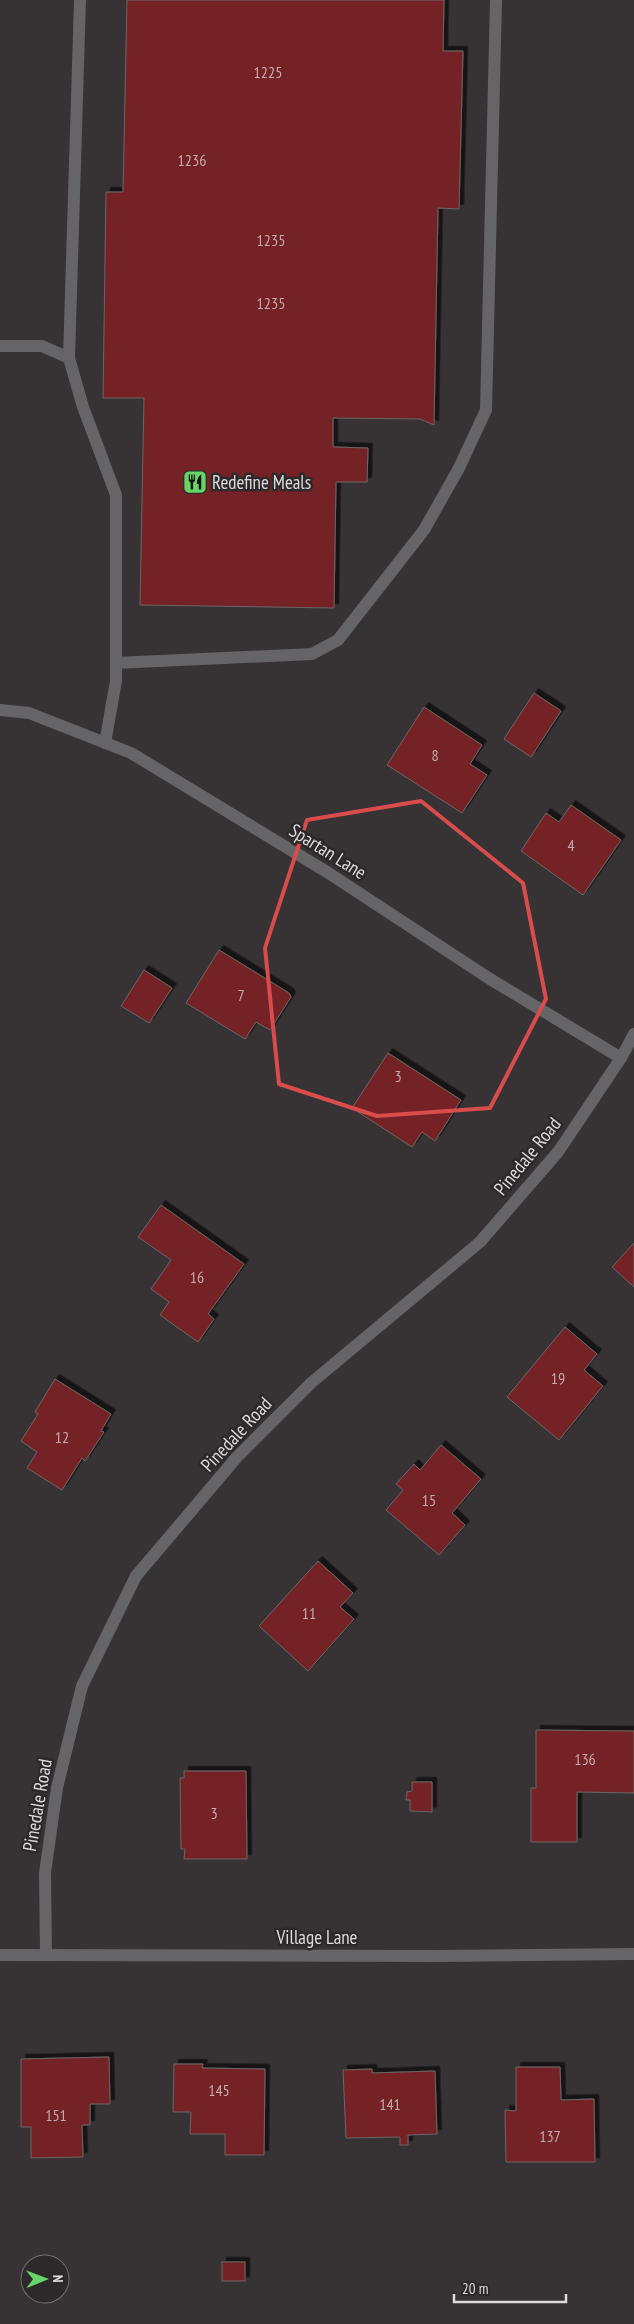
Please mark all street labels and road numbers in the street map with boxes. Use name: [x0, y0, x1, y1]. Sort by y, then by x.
street label: Spartan Lane: [285, 818, 371, 884]
street label: Pinedale Road: [488, 1112, 566, 1200]
street label: Pinedale Road: [195, 1392, 277, 1476]
street label: Pinedale Road: [17, 1757, 57, 1853]
street label: Village Lane: [276, 1925, 358, 1949]

